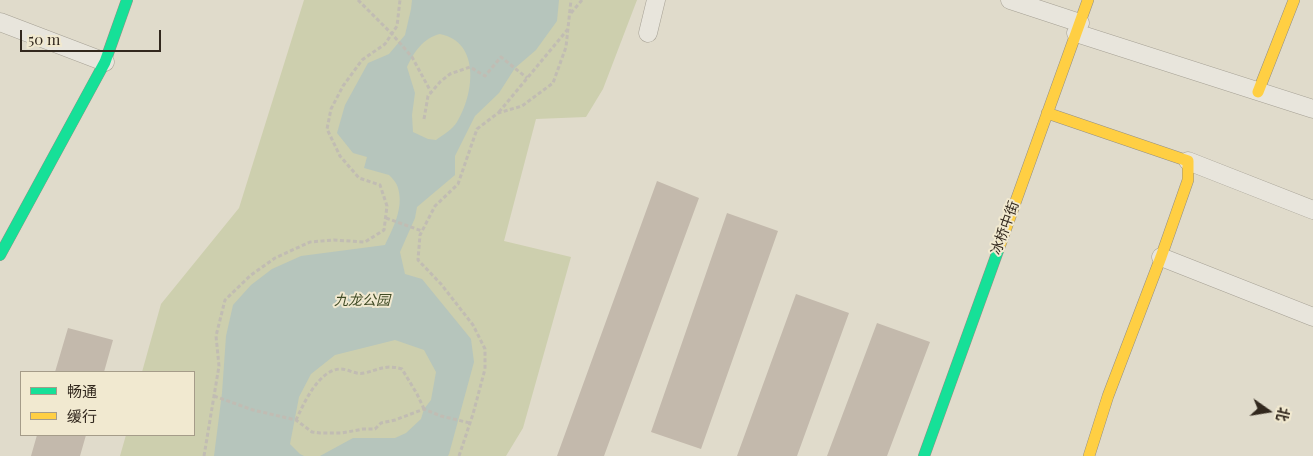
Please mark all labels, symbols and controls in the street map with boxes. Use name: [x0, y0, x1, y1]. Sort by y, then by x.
scale bar: [22, 20, 164, 52]
text: 50 m: [28, 29, 60, 49]
street label: 冰桥中街: [988, 199, 1022, 257]
park label: 九龙公园: [334, 293, 390, 309]
legend: [20, 371, 195, 436]
text: 畅通: [67, 381, 97, 401]
north arrow: [1243, 386, 1293, 436]
text: 缓行: [67, 406, 97, 426]
text: 北: [1272, 406, 1294, 423]

